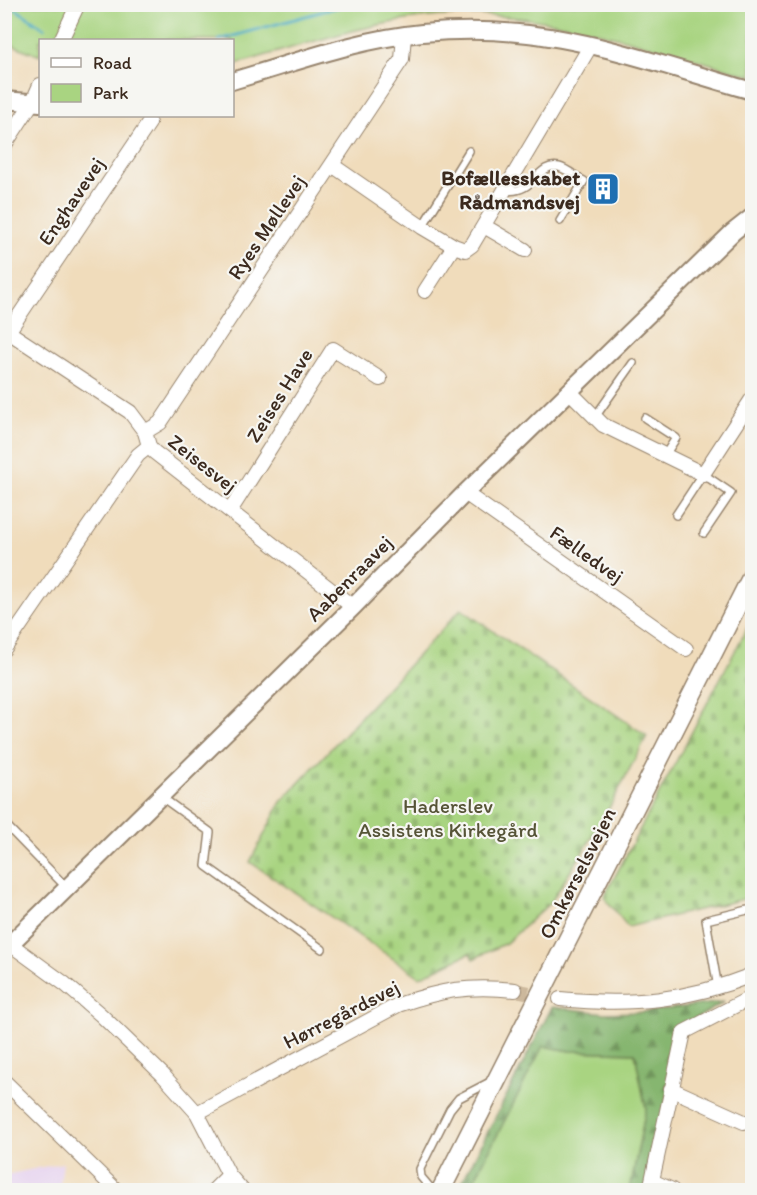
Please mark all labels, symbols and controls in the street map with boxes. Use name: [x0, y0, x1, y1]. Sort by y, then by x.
legend: [39, 39, 234, 117]
text: Road: [93, 52, 132, 74]
text: Park: [93, 82, 128, 104]
street label: Enghavevej: [32, 152, 110, 250]
place label: Bofællesskabet Rådmandsvej: [441, 165, 580, 215]
street label: Ryes Møllevej: [222, 170, 310, 284]
building icon: Bofællesskabet Rådmandsvej: [585, 171, 621, 207]
street label: Zeises Have: [240, 343, 318, 447]
street label: Zeisesvej: [163, 428, 243, 498]
street label: Fælledvej: [545, 520, 629, 588]
street label: Aabenraavej: [301, 530, 397, 626]
park label: Haderslev Assistens Kirkegård: [358, 793, 538, 842]
street label: Omkørselsvejen: [533, 803, 621, 943]
street label: Hørregårdsvej: [279, 974, 403, 1054]

